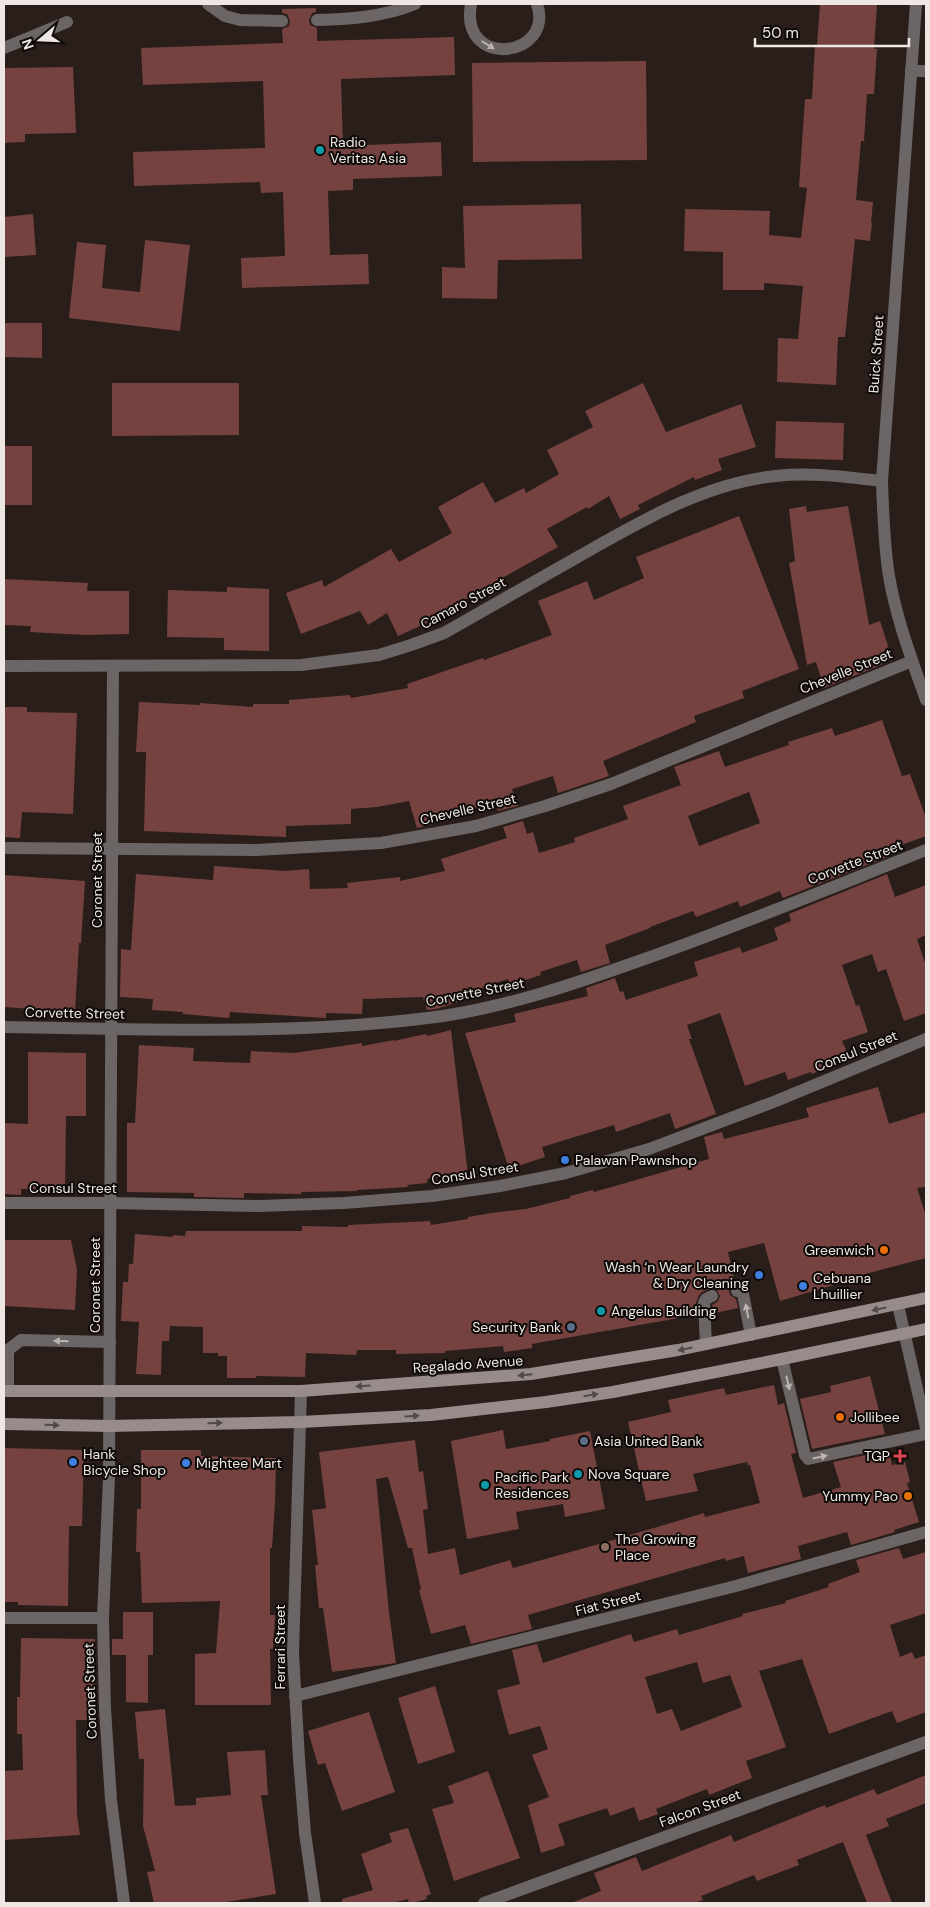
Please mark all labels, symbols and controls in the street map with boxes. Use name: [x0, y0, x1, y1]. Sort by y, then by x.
north arrow: [15, 15, 65, 65]
scale bar: [755, 15, 909, 47]
text: 50 m: [762, 23, 799, 43]
text: N: [18, 36, 38, 52]
one-way arrow: [481, 40, 494, 49]
place label: Radio Veritas Asia: [330, 133, 406, 167]
marker: Radio Veritas Asia: [314, 144, 326, 156]
street label: Buick Street: [864, 314, 888, 394]
street label: Camaro Street: [417, 573, 509, 633]
street label: Chevelle Street: [797, 644, 895, 698]
street label: Chevelle Street: [418, 789, 518, 829]
street label: Coronet Street: [88, 832, 106, 928]
street label: Corvette Street: [805, 836, 905, 888]
street label: Corvette Street: [424, 974, 526, 1010]
street label: Corvette Street: [25, 1003, 125, 1023]
street label: Consul Street: [812, 1026, 900, 1076]
place label: Palawan Pawnshop: [575, 1151, 697, 1169]
marker: Palawan Pawnshop: [559, 1154, 571, 1166]
street label: Consul Street: [430, 1157, 520, 1189]
street label: Consul Street: [29, 1179, 117, 1197]
street label: Coronet Street: [86, 1237, 104, 1333]
place label: Greenwich: [804, 1241, 874, 1259]
marker: Greenwich: [878, 1244, 890, 1256]
place label: Wash ‘n Wear Laundry & Dry Cleaning: [605, 1258, 749, 1292]
marker: Wash ‘n Wear Laundry & Dry Cleaning: [753, 1269, 765, 1281]
place label: Cebuana Lhuillier: [813, 1269, 871, 1303]
marker: Cebuana Lhuillier: [797, 1280, 809, 1292]
place label: Angelus Building: [611, 1302, 717, 1320]
one-way arrow: [742, 1302, 750, 1318]
marker: Angelus Building: [595, 1305, 607, 1317]
one-way arrow: [870, 1305, 886, 1313]
place label: Security Bank: [472, 1318, 561, 1336]
marker: Security Bank: [565, 1321, 577, 1333]
one-way arrow: [53, 1337, 69, 1345]
one-way arrow: [677, 1345, 693, 1353]
street label: Regalado Avenue: [412, 1351, 524, 1377]
one-way arrow: [517, 1371, 533, 1379]
one-way arrow: [784, 1376, 792, 1391]
one-way arrow: [355, 1383, 371, 1391]
one-way arrow: [583, 1391, 599, 1399]
place label: Jollibee: [850, 1408, 900, 1426]
one-way arrow: [405, 1411, 421, 1419]
marker: Jollibee: [834, 1411, 846, 1423]
one-way arrow: [207, 1419, 223, 1427]
one-way arrow: [45, 1421, 61, 1429]
place label: Asia United Bank: [594, 1432, 703, 1450]
marker: Asia United Bank: [578, 1435, 590, 1447]
place label: Hank Bicycle Shop: [83, 1445, 166, 1479]
place label: TGP: [864, 1447, 890, 1465]
marker: TGP: [894, 1450, 906, 1462]
one-way arrow: [812, 1453, 827, 1461]
place label: Mightee Mart: [196, 1454, 282, 1472]
marker: Hank Bicycle Shop: [67, 1456, 79, 1468]
marker: Mightee Mart: [180, 1457, 192, 1469]
place label: Nova Square: [588, 1465, 669, 1483]
place label: Pacific Park Residences: [495, 1468, 569, 1502]
marker: Nova Square: [572, 1468, 584, 1480]
marker: Pacific Park Residences: [479, 1479, 491, 1491]
place label: Yummy Pao: [822, 1487, 898, 1505]
marker: Yummy Pao: [902, 1490, 914, 1502]
place label: The Growing Place: [615, 1530, 696, 1564]
marker: The Growing Place: [599, 1541, 611, 1553]
street label: Fiat Street: [573, 1586, 643, 1620]
street label: Ferrari Street: [271, 1604, 289, 1690]
street label: Coronet Street: [79, 1643, 101, 1739]
street label: Falcon Street: [657, 1785, 743, 1831]

